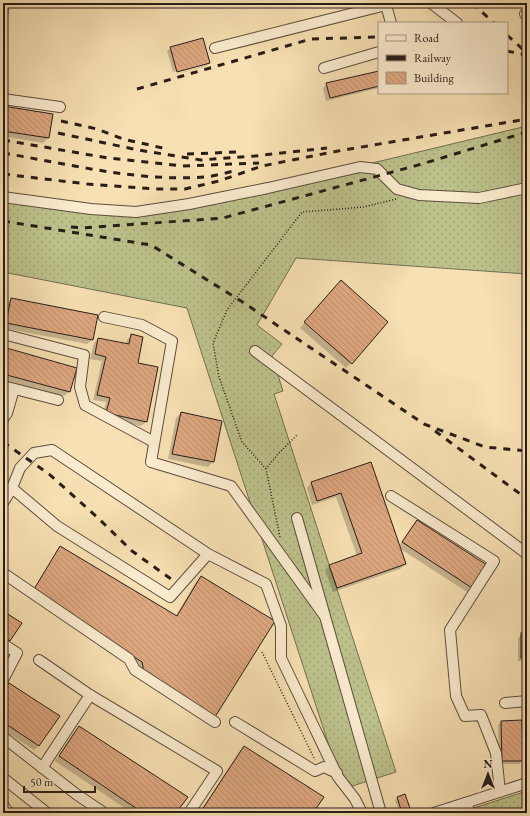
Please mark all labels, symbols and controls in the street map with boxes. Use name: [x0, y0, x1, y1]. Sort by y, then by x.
legend: [378, 22, 508, 94]
text: Road: [414, 30, 440, 46]
text: Railway: [414, 50, 452, 66]
text: Building: [414, 70, 455, 86]
north arrow: [468, 754, 508, 794]
text: N: [484, 757, 493, 771]
scale bar: [24, 768, 95, 794]
text: 50 m: [30, 774, 54, 790]

